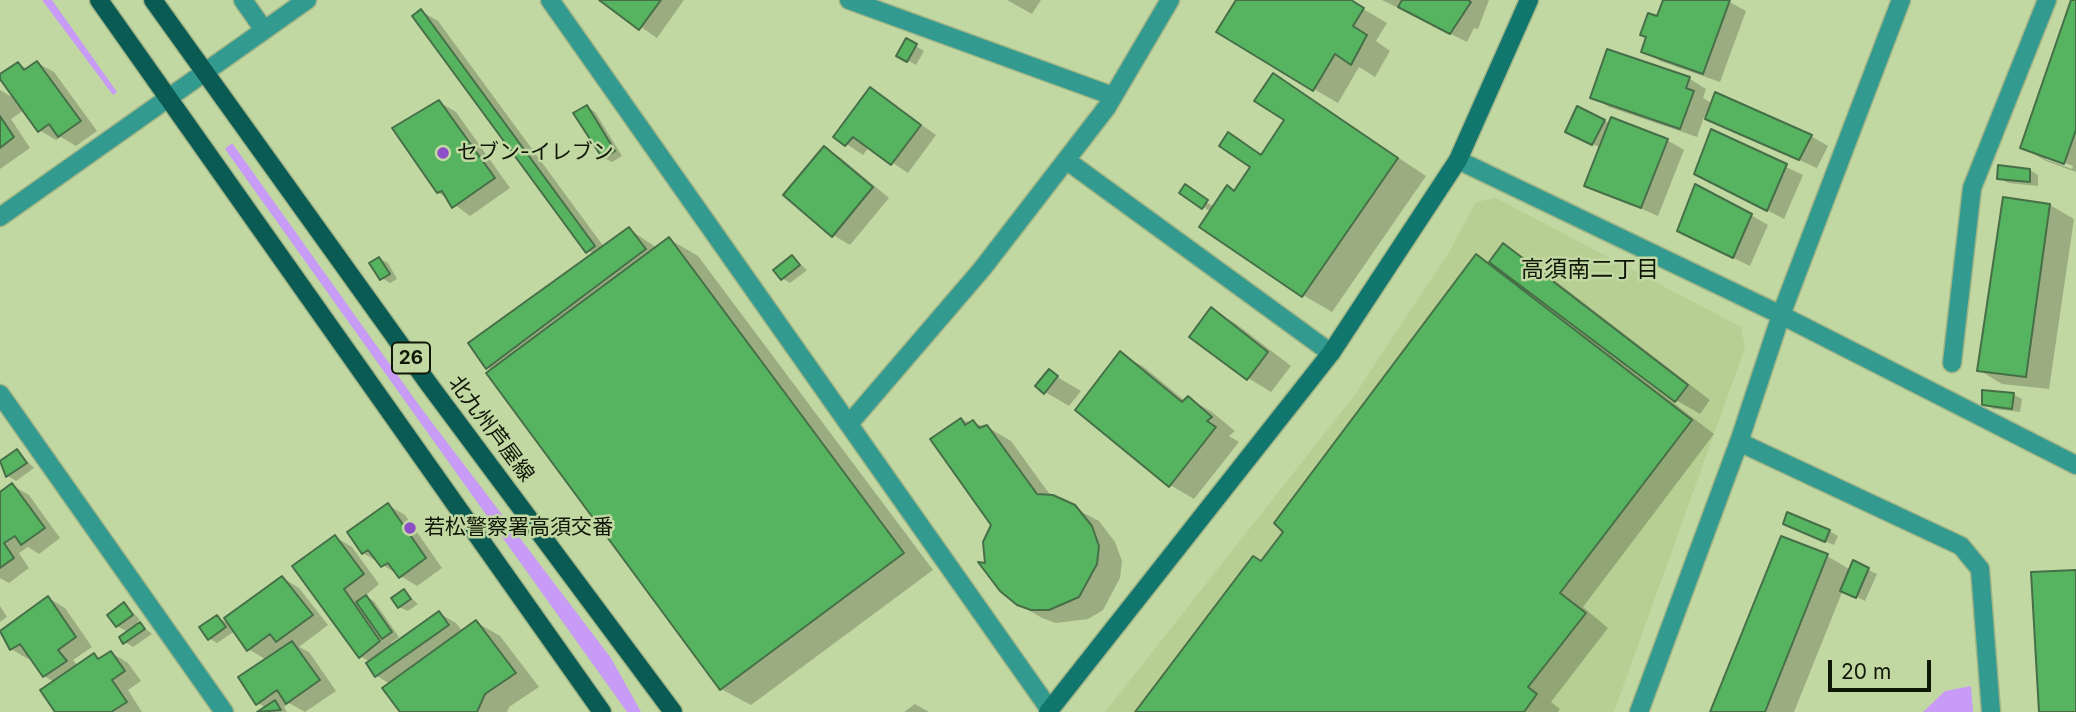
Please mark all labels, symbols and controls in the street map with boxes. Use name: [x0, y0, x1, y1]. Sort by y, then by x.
place label: セブン-イレブン: [457, 140, 614, 166]
marker: セブン-イレブン: [435, 145, 451, 161]
district label: 高須南二丁目: [1521, 256, 1659, 284]
road number: 26: [392, 342, 430, 374]
street label: 北九州芦屋線: [443, 371, 539, 487]
place label: 若松警察署高須交番: [424, 515, 613, 541]
marker: 若松警察署高須交番: [402, 520, 418, 536]
scale bar: [1831, 646, 1934, 690]
text: 20 m: [1841, 659, 1891, 684]

